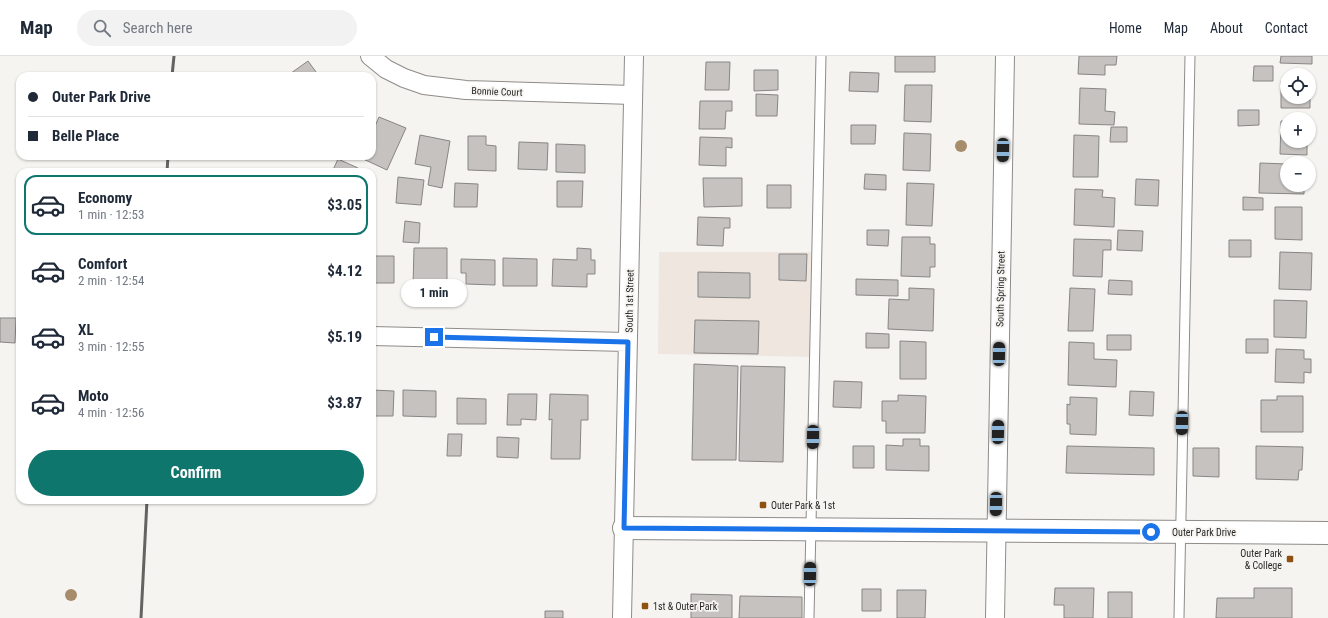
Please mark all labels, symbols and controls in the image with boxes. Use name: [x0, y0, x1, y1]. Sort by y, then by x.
search box: [77, 10, 357, 46]
text: Map: [20, 16, 53, 39]
icon: search: [91, 17, 113, 39]
text: Search here: [123, 19, 193, 37]
text: Home: [1109, 20, 1142, 36]
text: Map: [1164, 20, 1188, 36]
text: About: [1210, 20, 1243, 36]
text: Contact: [1265, 20, 1308, 36]
map controls: [1280, 68, 1316, 192]
button: locate: [1280, 68, 1316, 104]
street label: Bonnie Court: [471, 85, 523, 98]
text: Outer Park Drive: [52, 88, 151, 106]
button: +: [1280, 112, 1316, 148]
text: Belle Place: [52, 127, 119, 145]
car: [997, 138, 1009, 162]
button: −: [1280, 156, 1316, 192]
icon: car: [30, 187, 66, 223]
text: Economy: [78, 189, 132, 207]
text: $3.05: [327, 196, 362, 214]
text: 1 min · 12:53: [78, 207, 144, 222]
street label: South Spring Street: [994, 251, 1007, 327]
icon: car: [30, 253, 66, 289]
text: Comfort: [78, 255, 127, 273]
text: $4.12: [327, 262, 362, 280]
street label: South 1st Street: [623, 269, 636, 333]
text: 2 min · 12:54: [78, 273, 144, 288]
callout: 1 min: [401, 279, 467, 307]
text: 1 min: [420, 285, 448, 300]
icon: car: [30, 319, 66, 355]
text: XL: [78, 321, 94, 339]
text: $5.19: [327, 328, 362, 346]
route end: [425, 328, 443, 346]
text: 3 min · 12:55: [78, 339, 144, 354]
car: [993, 342, 1005, 366]
icon: car: [30, 385, 66, 421]
text: Moto: [78, 387, 109, 405]
text: $3.87: [327, 394, 362, 412]
text: 4 min · 12:56: [78, 405, 144, 420]
car: [1176, 411, 1188, 435]
car: [992, 420, 1004, 444]
car: [807, 425, 819, 449]
button: Confirm: [28, 450, 364, 496]
car: [990, 492, 1002, 516]
marker: Outer Park & 1st: [758, 500, 768, 510]
place label: Outer Park & 1st: [771, 500, 835, 511]
route start: [1142, 523, 1160, 541]
street label: Outer Park Drive: [1172, 527, 1236, 538]
place label: Outer Park & College: [1240, 548, 1282, 571]
marker: Outer Park & College: [1285, 554, 1295, 564]
car: [804, 562, 816, 586]
marker: 1st & Outer Park: [640, 601, 650, 611]
place label: 1st & Outer Park: [653, 601, 718, 612]

